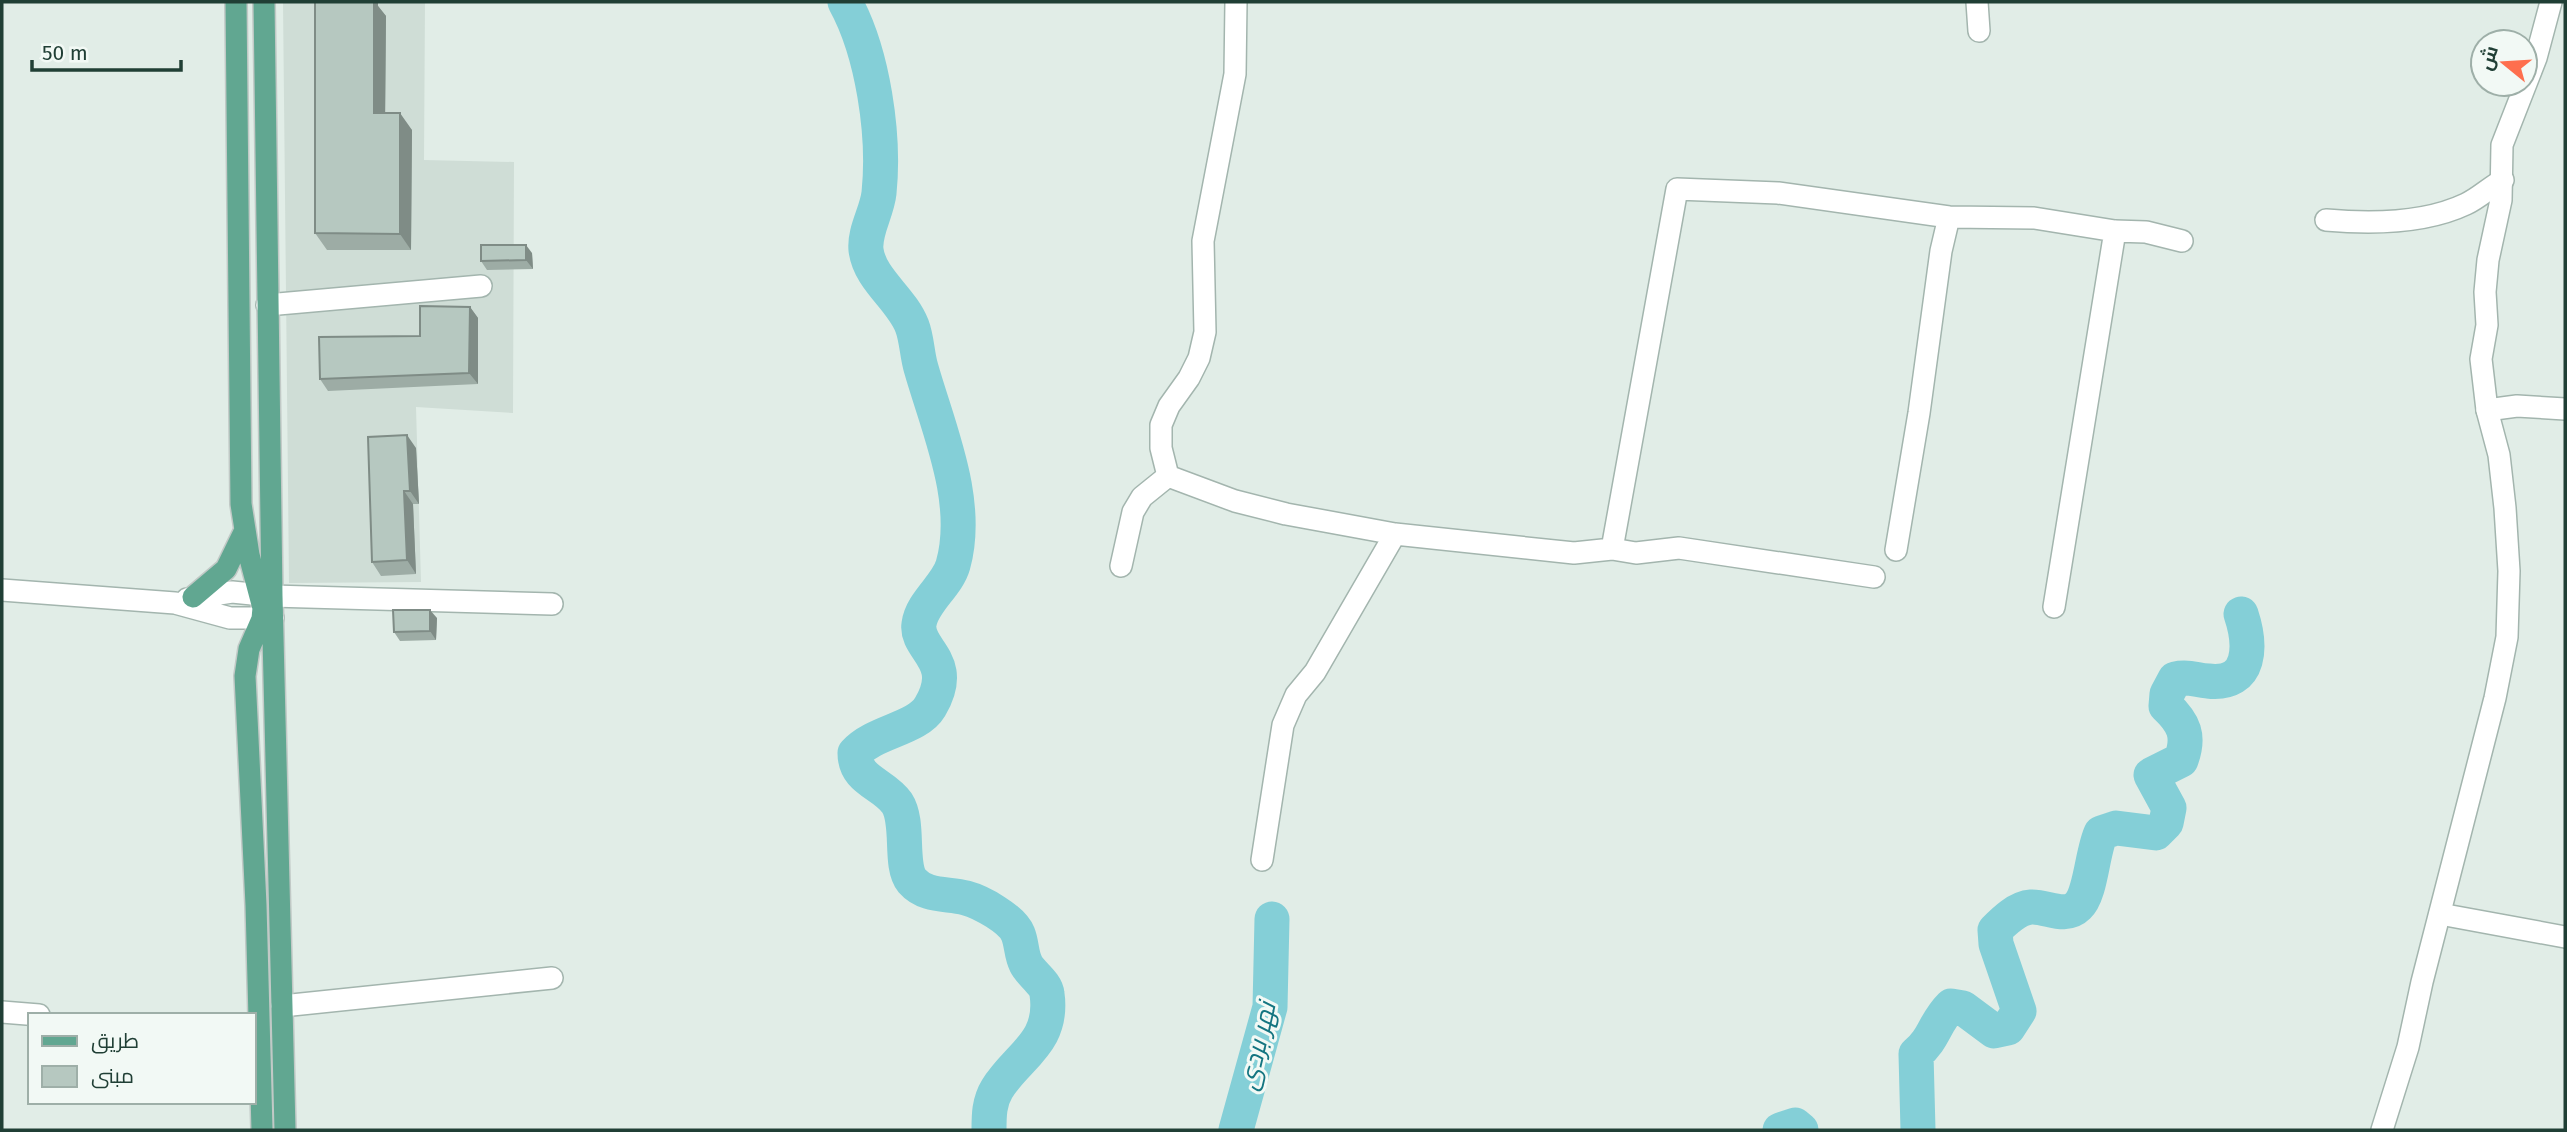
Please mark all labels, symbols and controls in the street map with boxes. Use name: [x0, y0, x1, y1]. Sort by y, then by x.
scale bar: [32, 28, 180, 72]
north arrow: [2469, 28, 2539, 98]
text: 50 m: [42, 40, 88, 66]
text: ش: [2474, 43, 2503, 73]
water label: نهر بردى: [1232, 996, 1283, 1093]
legend: [28, 1013, 256, 1104]
text: طريق: [91, 1028, 139, 1054]
text: مبنى: [91, 1063, 134, 1089]

